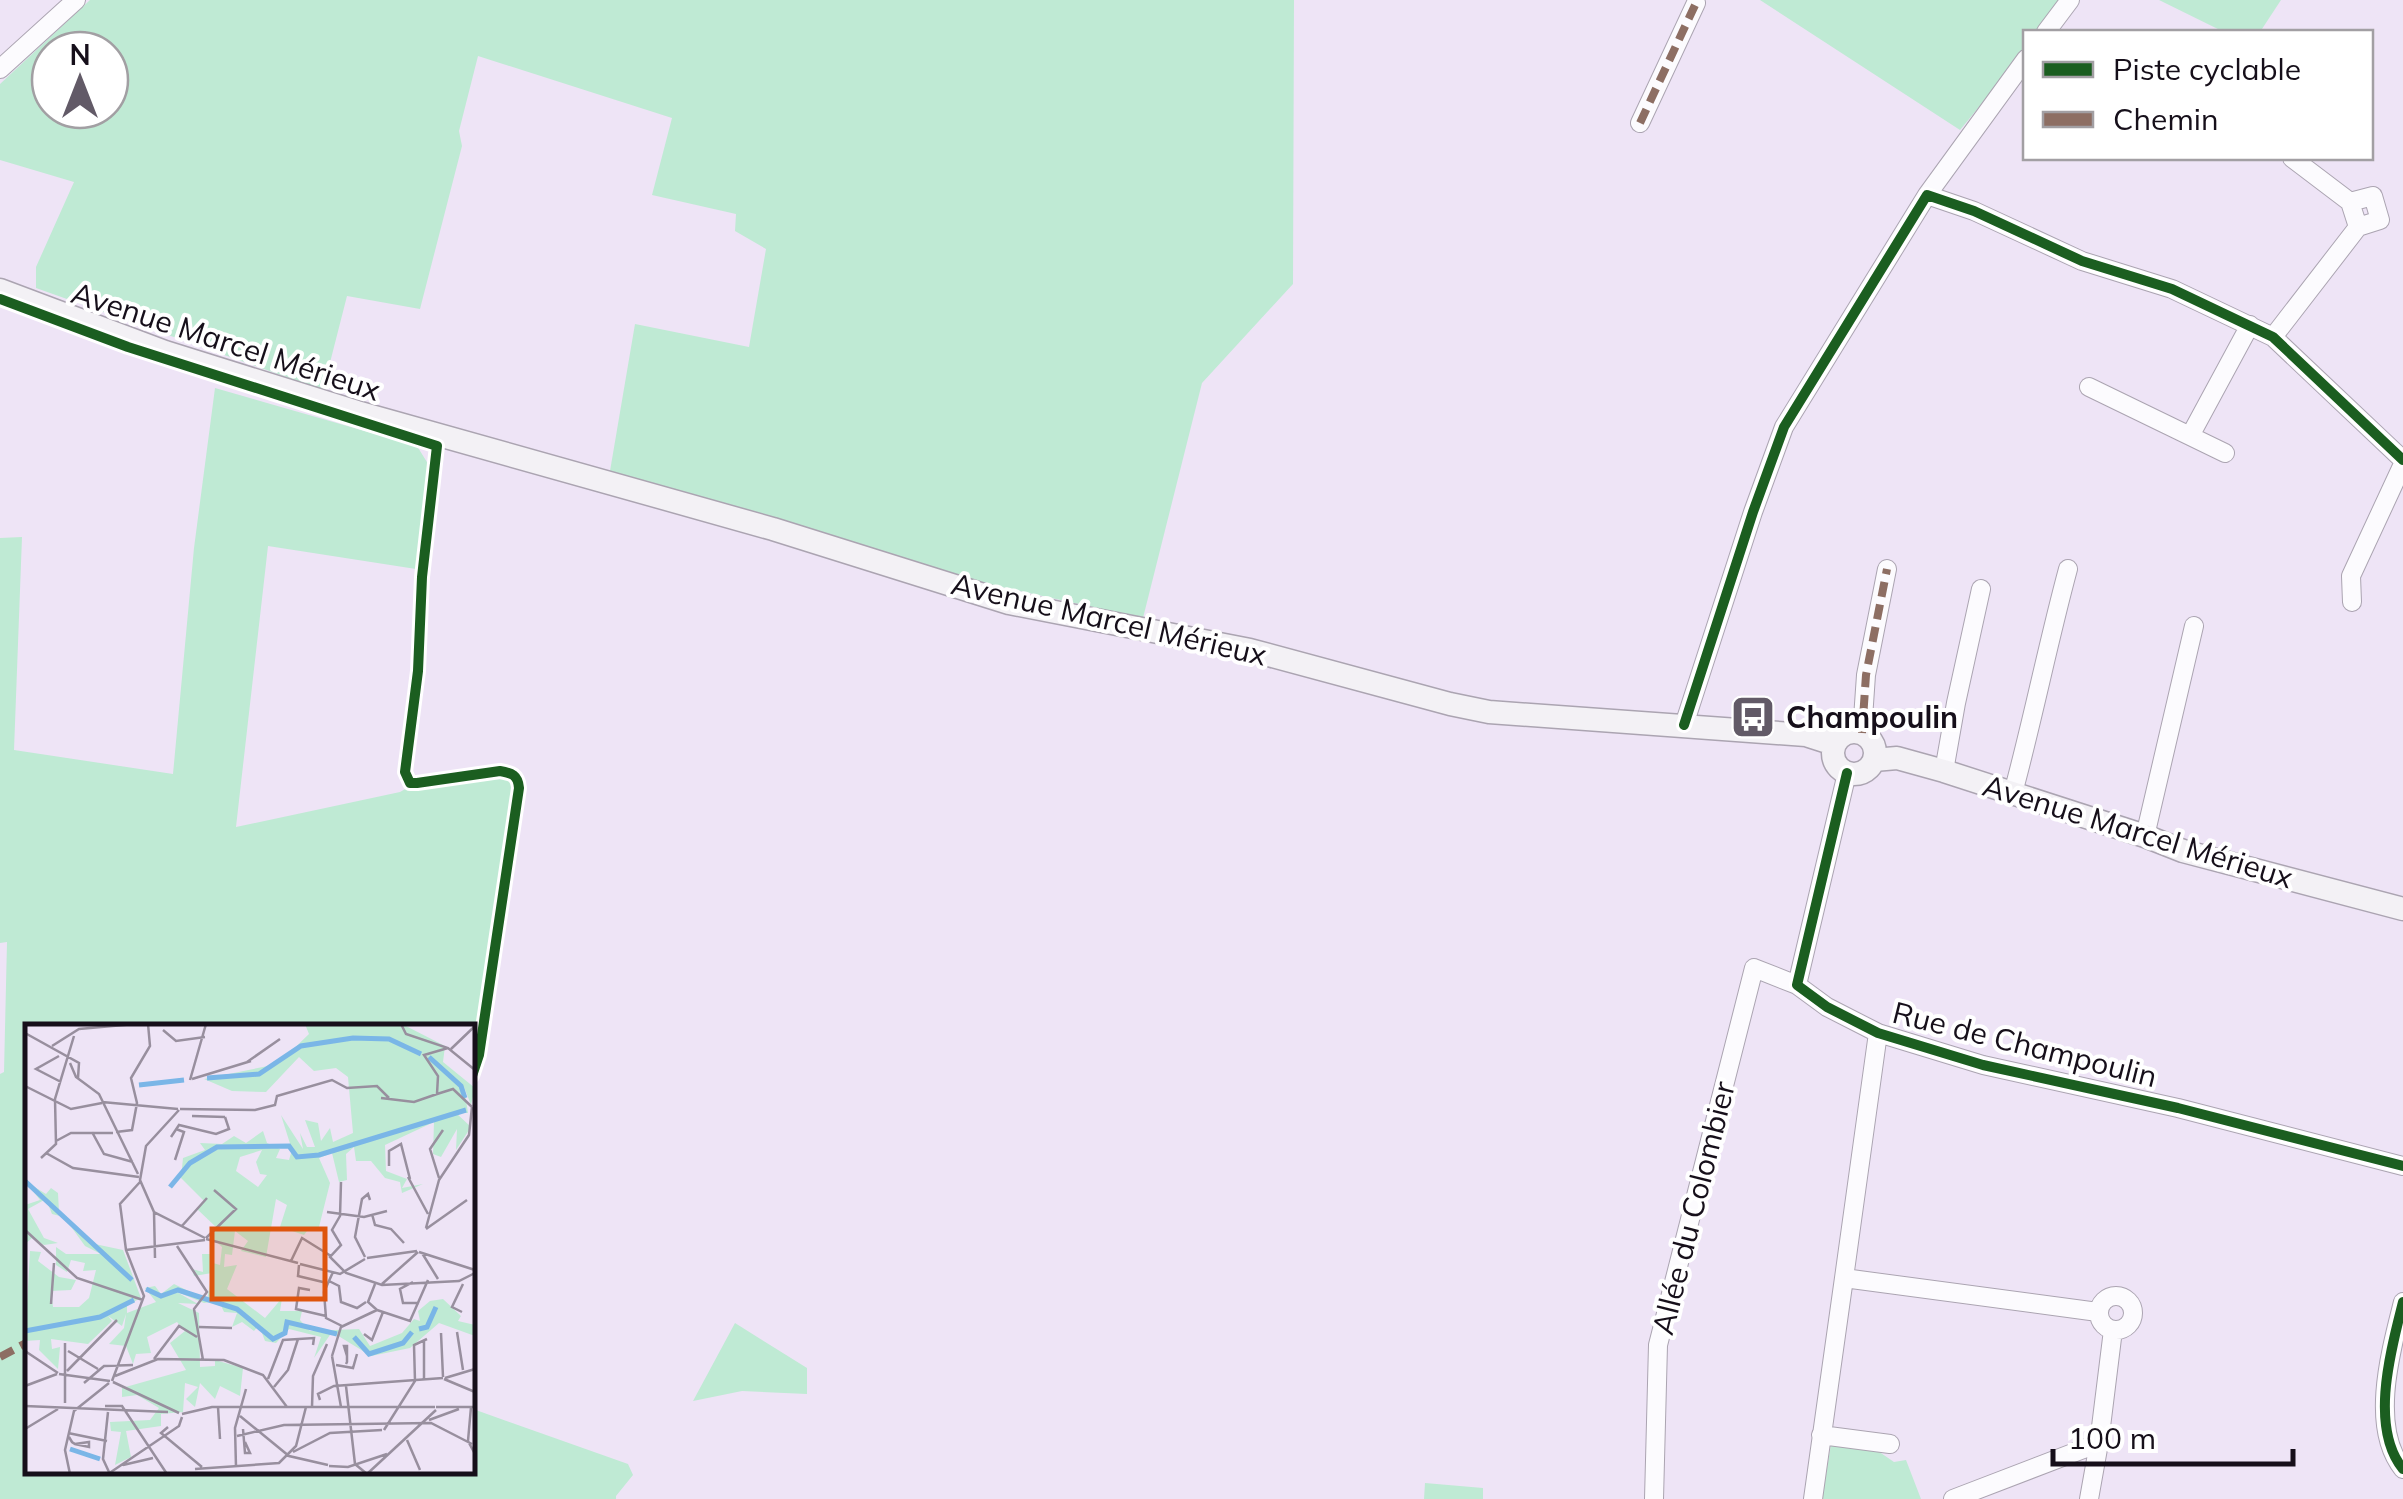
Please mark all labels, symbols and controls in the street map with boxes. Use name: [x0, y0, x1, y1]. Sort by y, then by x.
north arrow: [30, 30, 130, 130]
legend: [2023, 30, 2373, 160]
text: N: [69, 37, 91, 72]
text: Piste cyclable: [2113, 50, 2301, 88]
text: Chemin: [2113, 100, 2218, 138]
street label: Avenue Marcel Mérieux: [67, 273, 385, 409]
street label: Avenue Marcel Mérieux: [948, 564, 1270, 674]
bus stop icon: Champoulin: [1730, 694, 1776, 740]
place label: Champoulin: [1786, 698, 1958, 736]
street label: Avenue Marcel Mérieux: [1978, 766, 2298, 896]
street label: Rue de Champoulin: [1889, 993, 2161, 1095]
inset map: [25, 1024, 475, 1474]
street label: Allée du Colombier: [1643, 1077, 1743, 1338]
scale bar: [2053, 1404, 2293, 1466]
text: 100 m: [2068, 1419, 2156, 1457]

